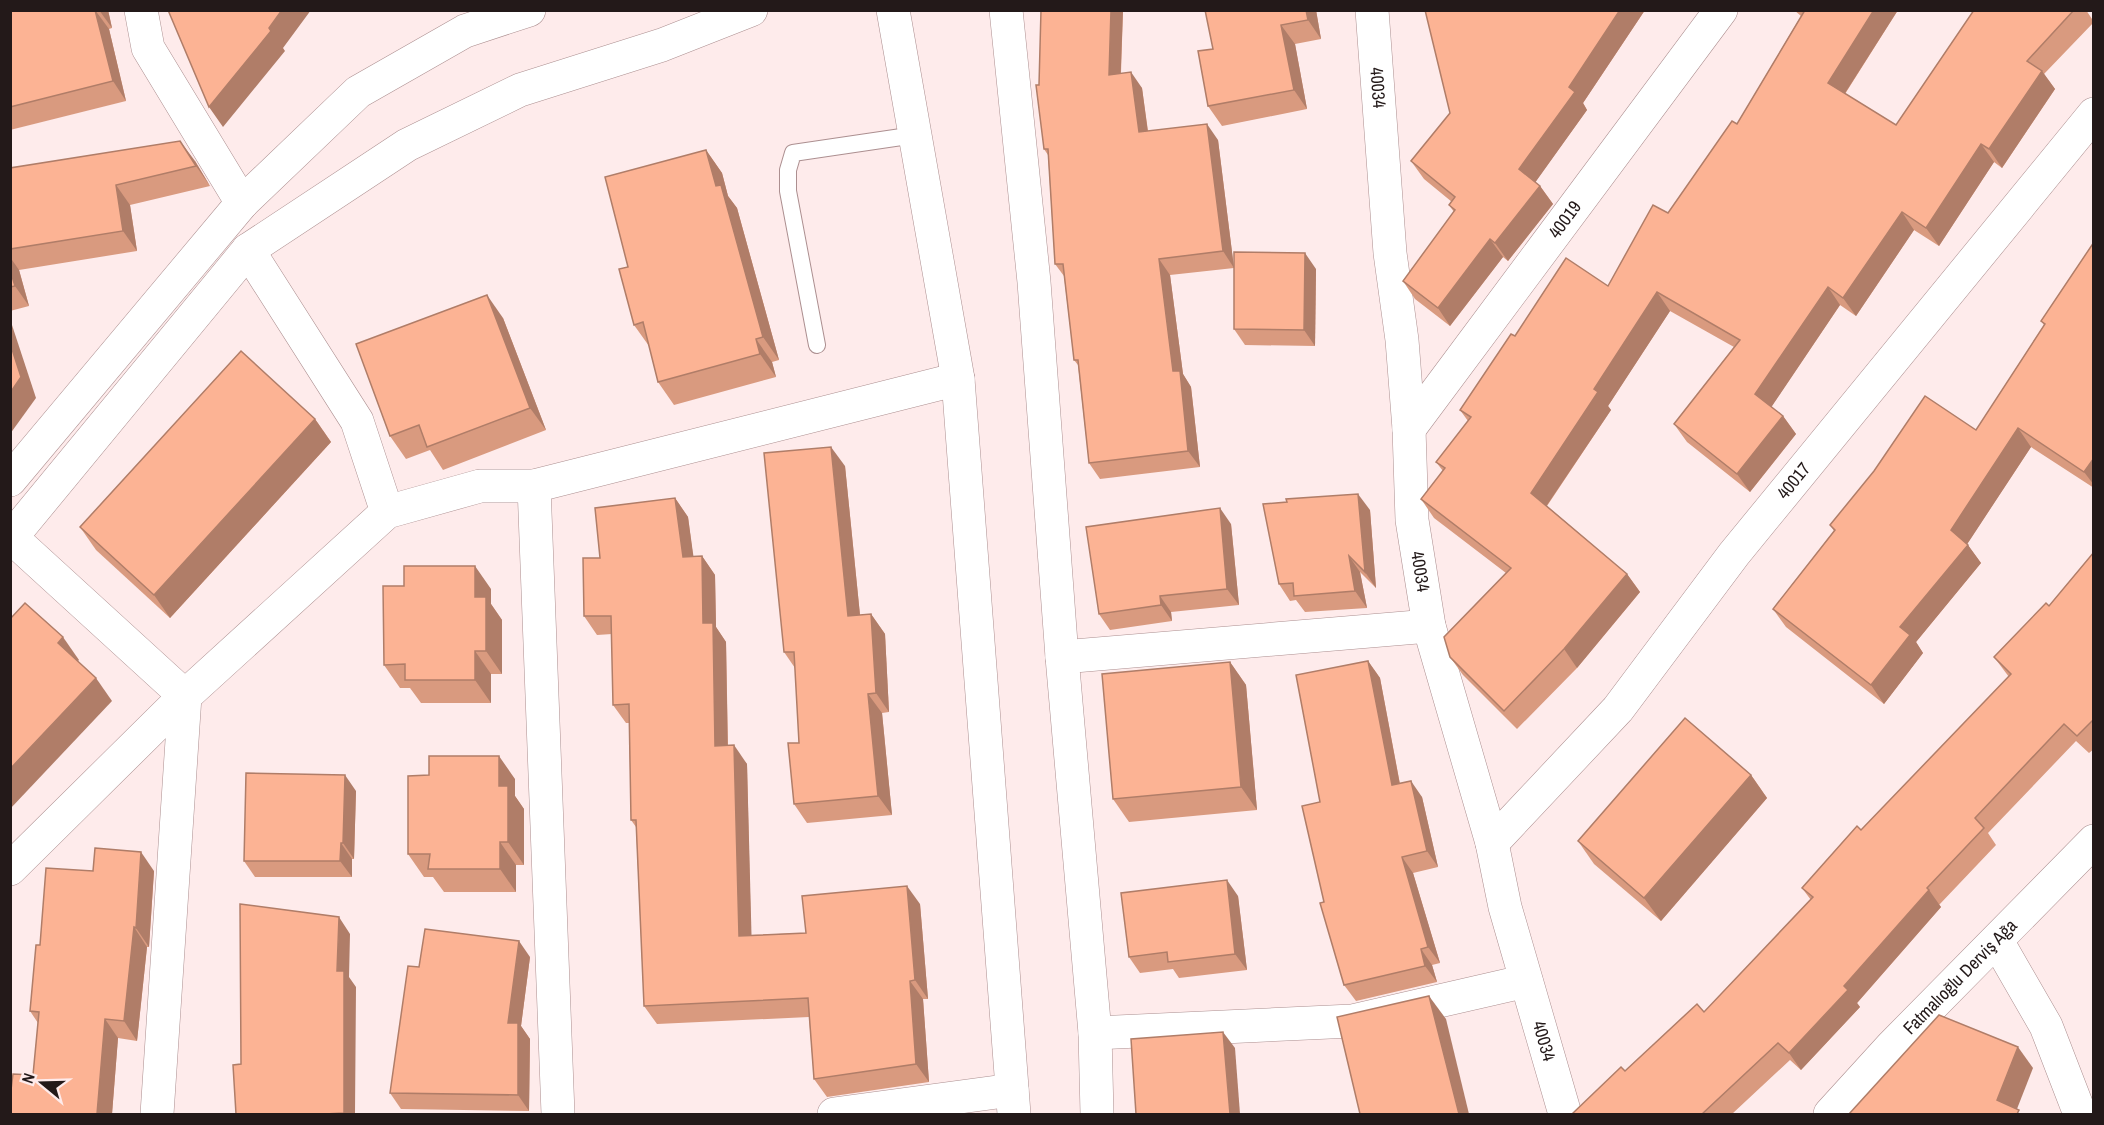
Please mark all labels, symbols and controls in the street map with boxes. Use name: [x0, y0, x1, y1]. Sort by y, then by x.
street label: 40034: [1364, 66, 1392, 109]
street label: 40019: [1542, 195, 1587, 243]
street label: 40017: [1771, 457, 1816, 504]
street label: 40034: [1405, 549, 1436, 594]
street label: Fatmalıoğlu Derviş Ağa: [1897, 913, 2022, 1040]
street label: 40034: [1527, 1018, 1562, 1064]
north arrow: [12, 1053, 72, 1113]
text: N: [16, 1070, 40, 1086]

